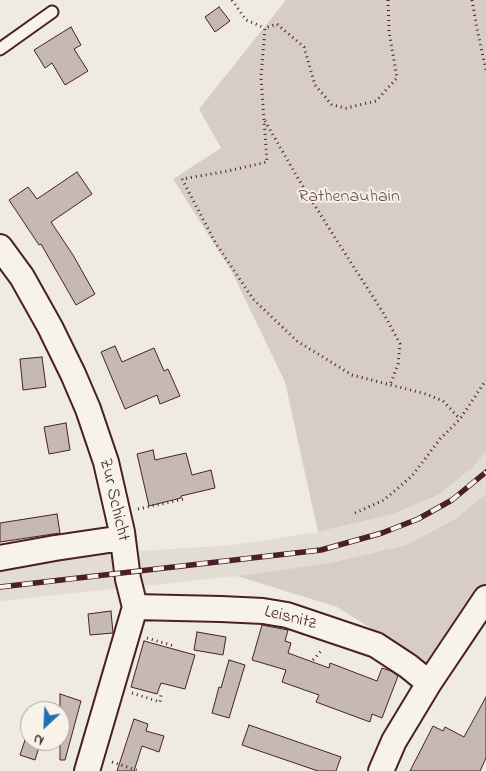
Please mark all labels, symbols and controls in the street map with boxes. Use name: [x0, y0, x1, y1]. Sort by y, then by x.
park label: Rathenauhain: [298, 187, 400, 209]
street label: Zur Schicht: [93, 456, 133, 544]
street label: Leisnitz: [262, 602, 318, 636]
north arrow: [20, 701, 70, 751]
text: N: [30, 728, 48, 751]

